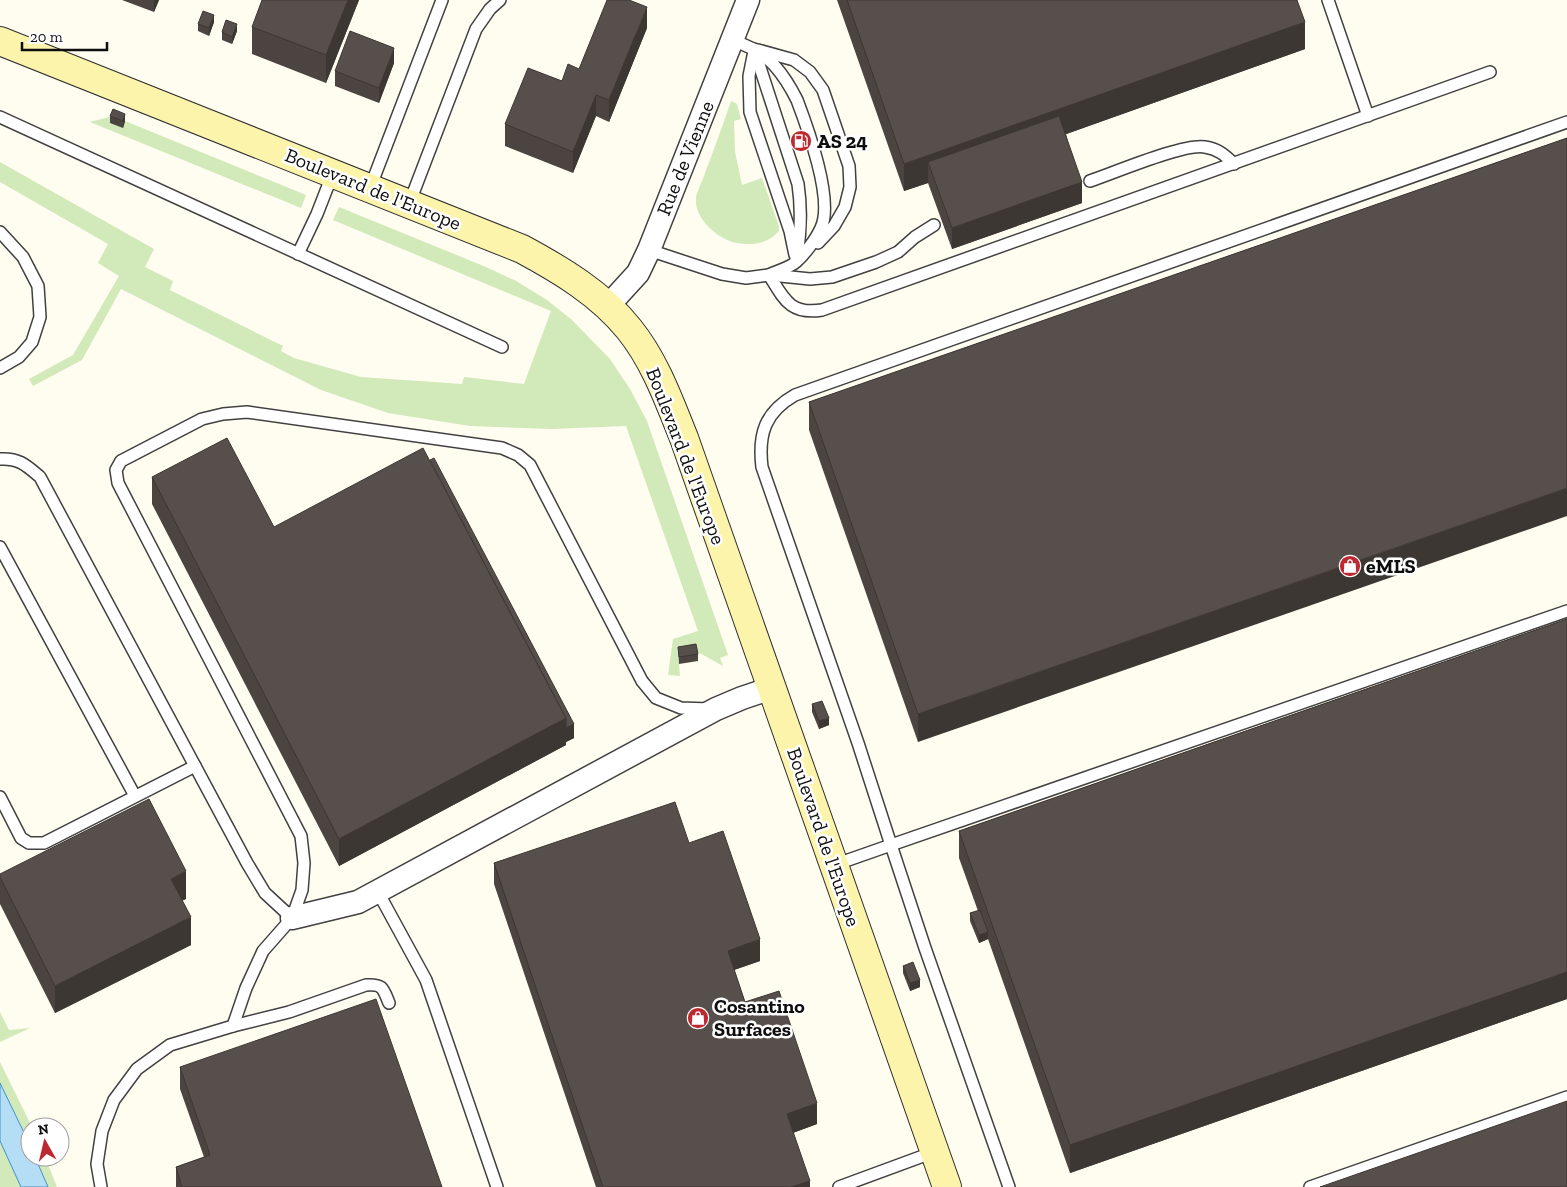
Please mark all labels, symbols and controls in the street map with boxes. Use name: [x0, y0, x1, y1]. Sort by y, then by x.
scale bar: [22, 20, 108, 52]
text: 20 m: [30, 28, 63, 46]
street label: Rue de Vienne: [651, 97, 719, 219]
fuel station icon: AS 24: [789, 129, 813, 153]
place label: AS 24: [817, 129, 868, 153]
street label: Boulevard de l'Europe: [282, 143, 464, 235]
street label: Boulevard de l'Europe: [641, 364, 731, 548]
shop icon: eMLS: [1338, 554, 1362, 578]
place label: eMLS: [1366, 554, 1416, 578]
street label: Boulevard de l'Europe: [782, 744, 866, 930]
place label: Cosantino Surfaces: [714, 994, 805, 1041]
shop icon: Cosantino Surfaces: [686, 1006, 710, 1030]
north arrow: [20, 1117, 70, 1167]
text: N: [37, 1120, 50, 1139]

